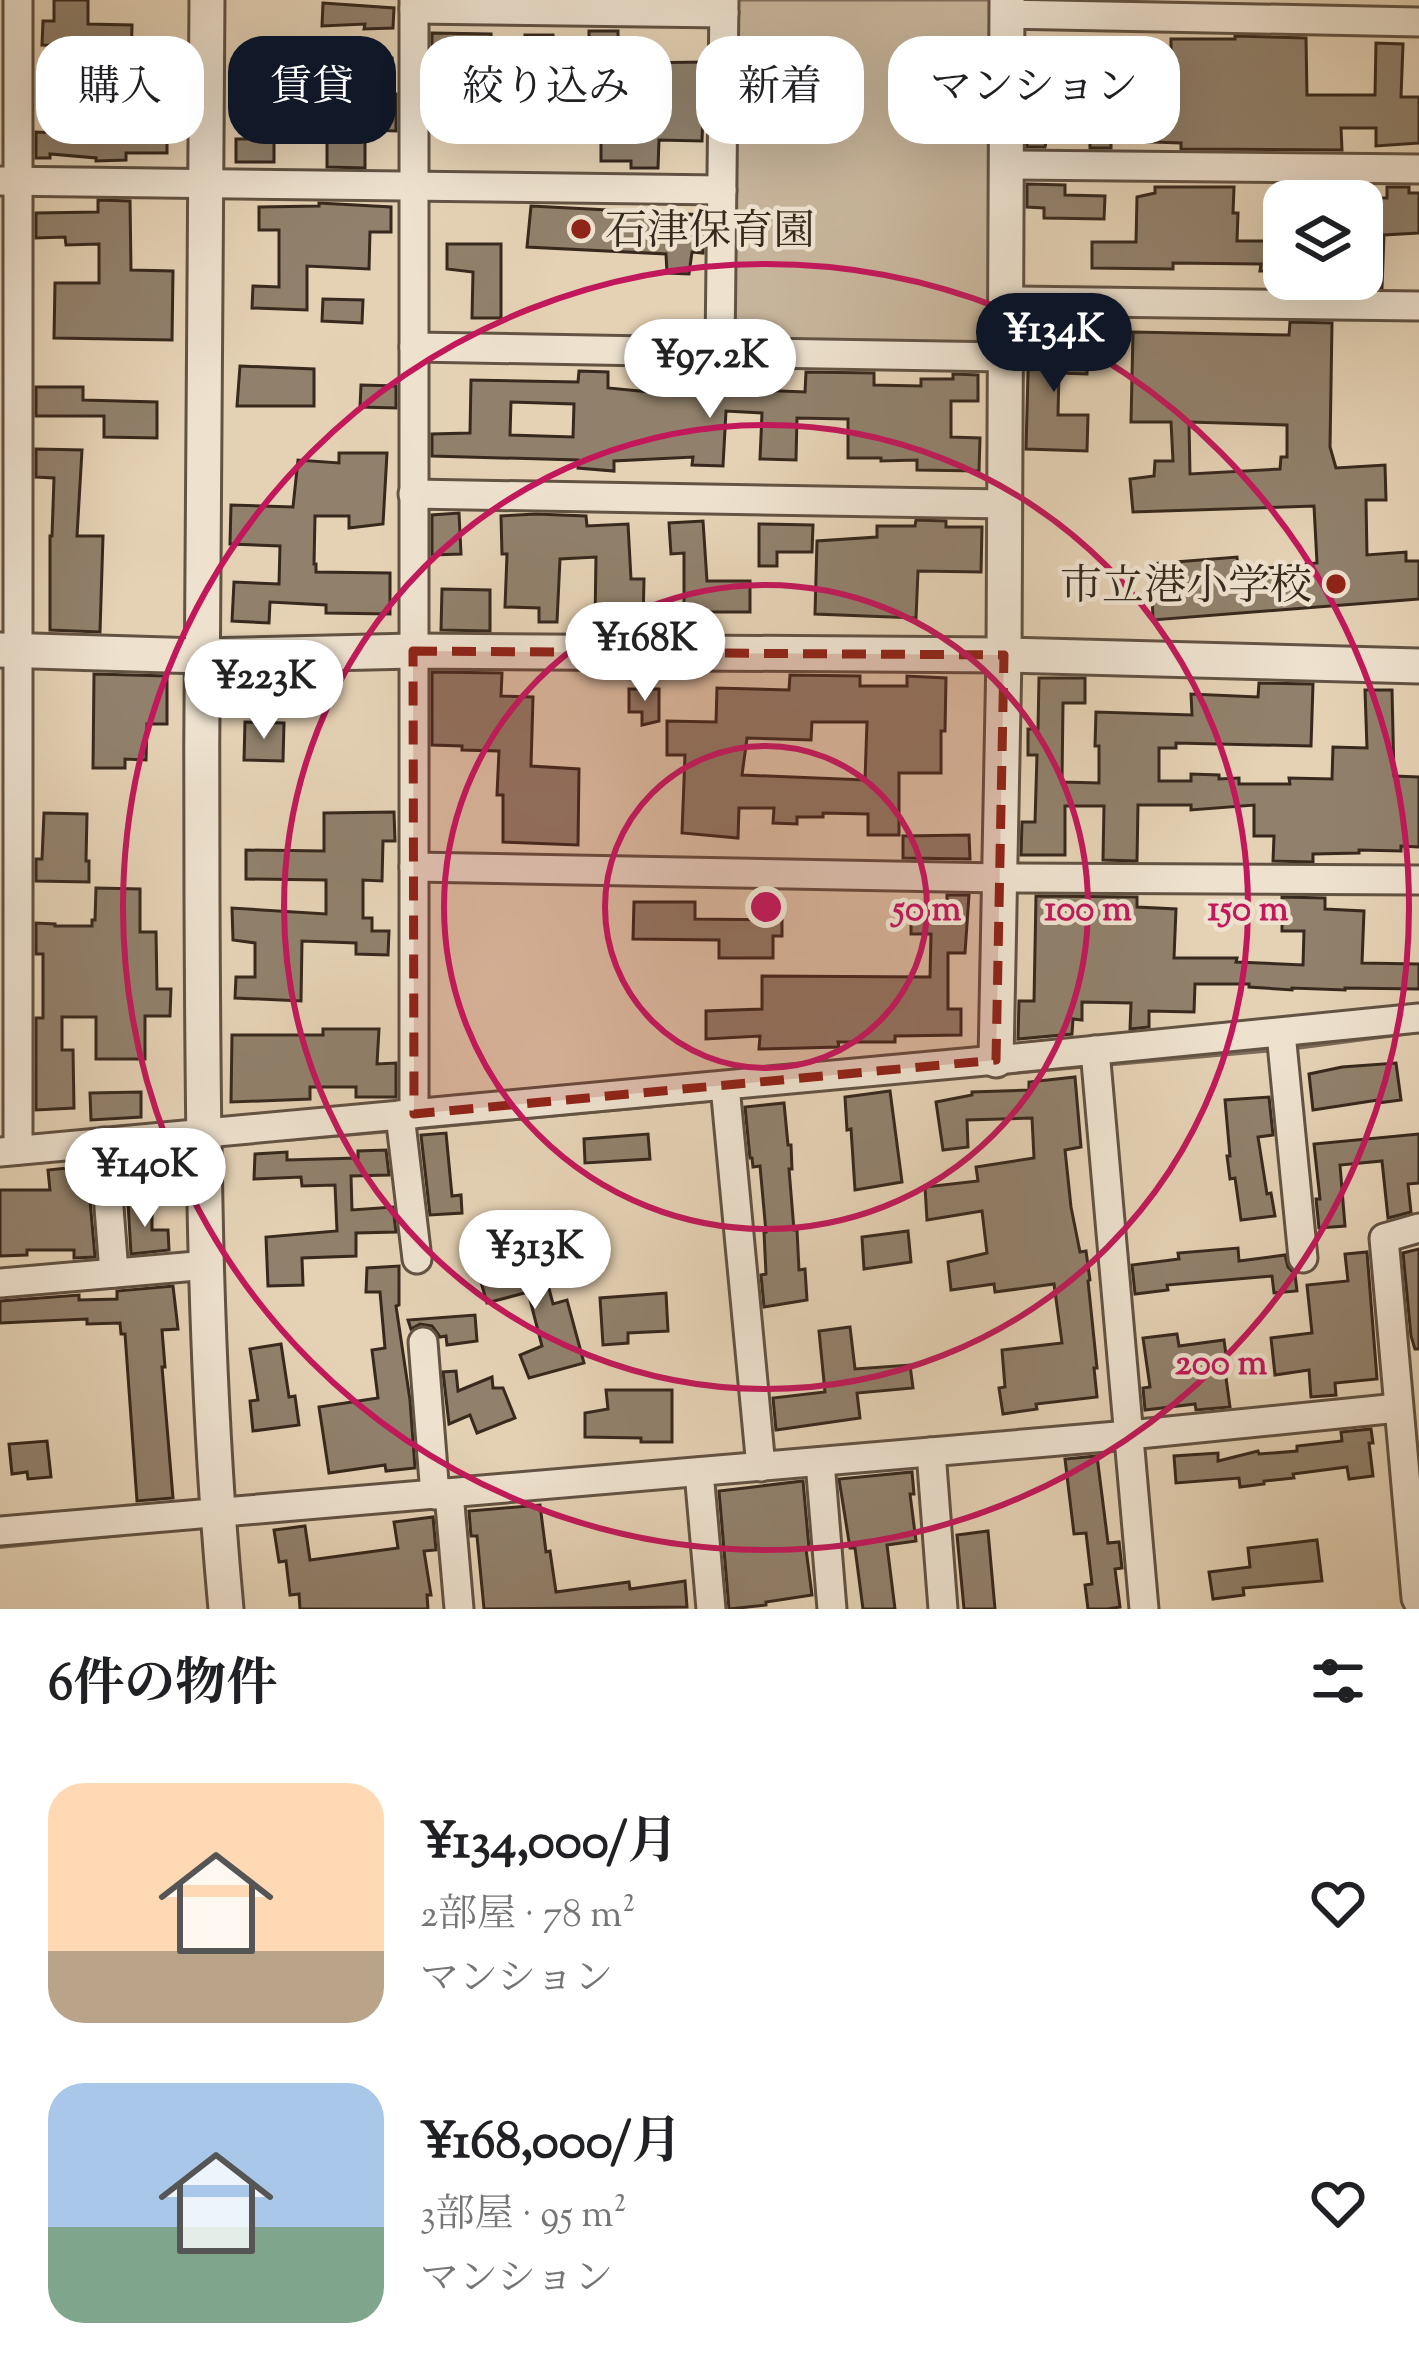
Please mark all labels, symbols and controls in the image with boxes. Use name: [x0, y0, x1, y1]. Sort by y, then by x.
chip: 購入: [36, 36, 204, 144]
chip: 賃貸: [228, 36, 396, 144]
chip: 絞り込み: [420, 36, 672, 144]
chip: 新着: [696, 36, 864, 144]
chip: マンション: [888, 36, 1180, 144]
map controls: [1263, 180, 1383, 300]
button: layers: [1263, 180, 1383, 300]
place label: 石津保育園: [605, 204, 815, 264]
marker: 石津保育園: [568, 216, 594, 242]
pin: ¥134K: [970, 293, 1138, 395]
text: ¥134K: [1003, 304, 1105, 360]
pin: ¥97.2K: [612, 319, 808, 421]
text: ¥97.2K: [651, 330, 769, 386]
place label: 市立港小学校: [1060, 559, 1312, 619]
marker: 市立港小学校: [1323, 571, 1349, 597]
pin: ¥168K: [561, 602, 729, 704]
text: ¥168K: [592, 613, 698, 669]
pin: ¥223K: [180, 640, 348, 742]
text: ¥223K: [211, 651, 317, 707]
text: 50 m: [890, 885, 962, 937]
text: 100 m: [1044, 885, 1132, 937]
text: 150 m: [1207, 885, 1289, 937]
centre of rings: [745, 886, 787, 928]
pin: ¥140K: [61, 1128, 229, 1230]
text: ¥140K: [92, 1139, 198, 1195]
pin: ¥313K: [451, 1210, 619, 1312]
text: ¥313K: [486, 1221, 584, 1277]
text: 200 m: [1175, 1339, 1267, 1391]
icon: filters: [1305, 1648, 1371, 1714]
text: 6件の物件: [48, 1650, 277, 1723]
text: ¥134,000/月: [420, 1808, 678, 1881]
icon: home: [144, 1831, 288, 1975]
icon: heart: [1305, 1870, 1371, 1936]
text: 2部屋 · 78 m²: [420, 1889, 635, 1945]
text: マンション: [420, 1953, 613, 2009]
text: ¥168,000/月: [420, 2108, 682, 2181]
icon: home: [144, 2131, 288, 2275]
icon: heart: [1305, 2170, 1371, 2236]
text: 3部屋 · 95 m²: [420, 2189, 627, 2245]
text: マンション: [420, 2253, 613, 2309]

